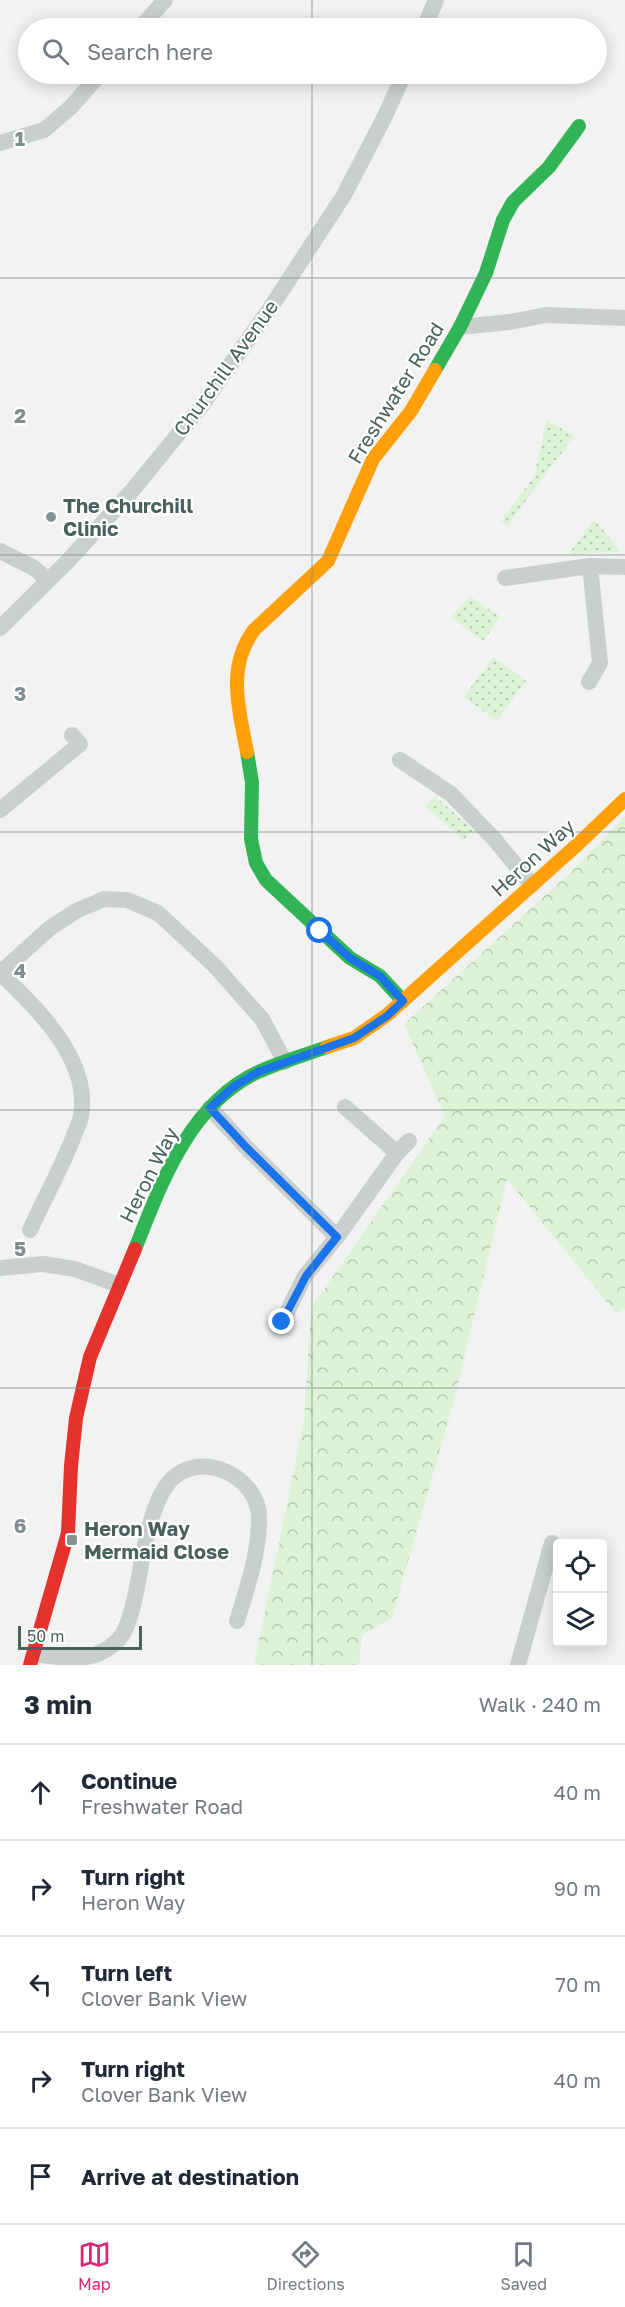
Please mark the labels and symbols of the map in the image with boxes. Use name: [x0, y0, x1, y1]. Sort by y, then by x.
text: 1: [15, 126, 25, 150]
street label: Churchill Avenue: [168, 295, 283, 440]
street label: Freshwater Road: [342, 317, 448, 468]
text: 2: [14, 403, 26, 427]
place label: The Churchill Clinic: [63, 493, 193, 540]
marker: The Churchill Clinic: [44, 510, 58, 524]
text: 3: [14, 681, 26, 705]
street label: Heron Way: [486, 813, 579, 901]
route start: [306, 917, 332, 943]
text: 4: [14, 958, 26, 982]
street label: Heron Way: [114, 1123, 182, 1226]
text: 5: [14, 1236, 26, 1260]
route end: [268, 1308, 294, 1334]
text: 6: [14, 1513, 26, 1537]
place label: Heron Way Mermaid Close: [84, 1516, 229, 1563]
marker: Heron Way Mermaid Close: [65, 1533, 79, 1547]
scale bar: [18, 1623, 142, 1650]

